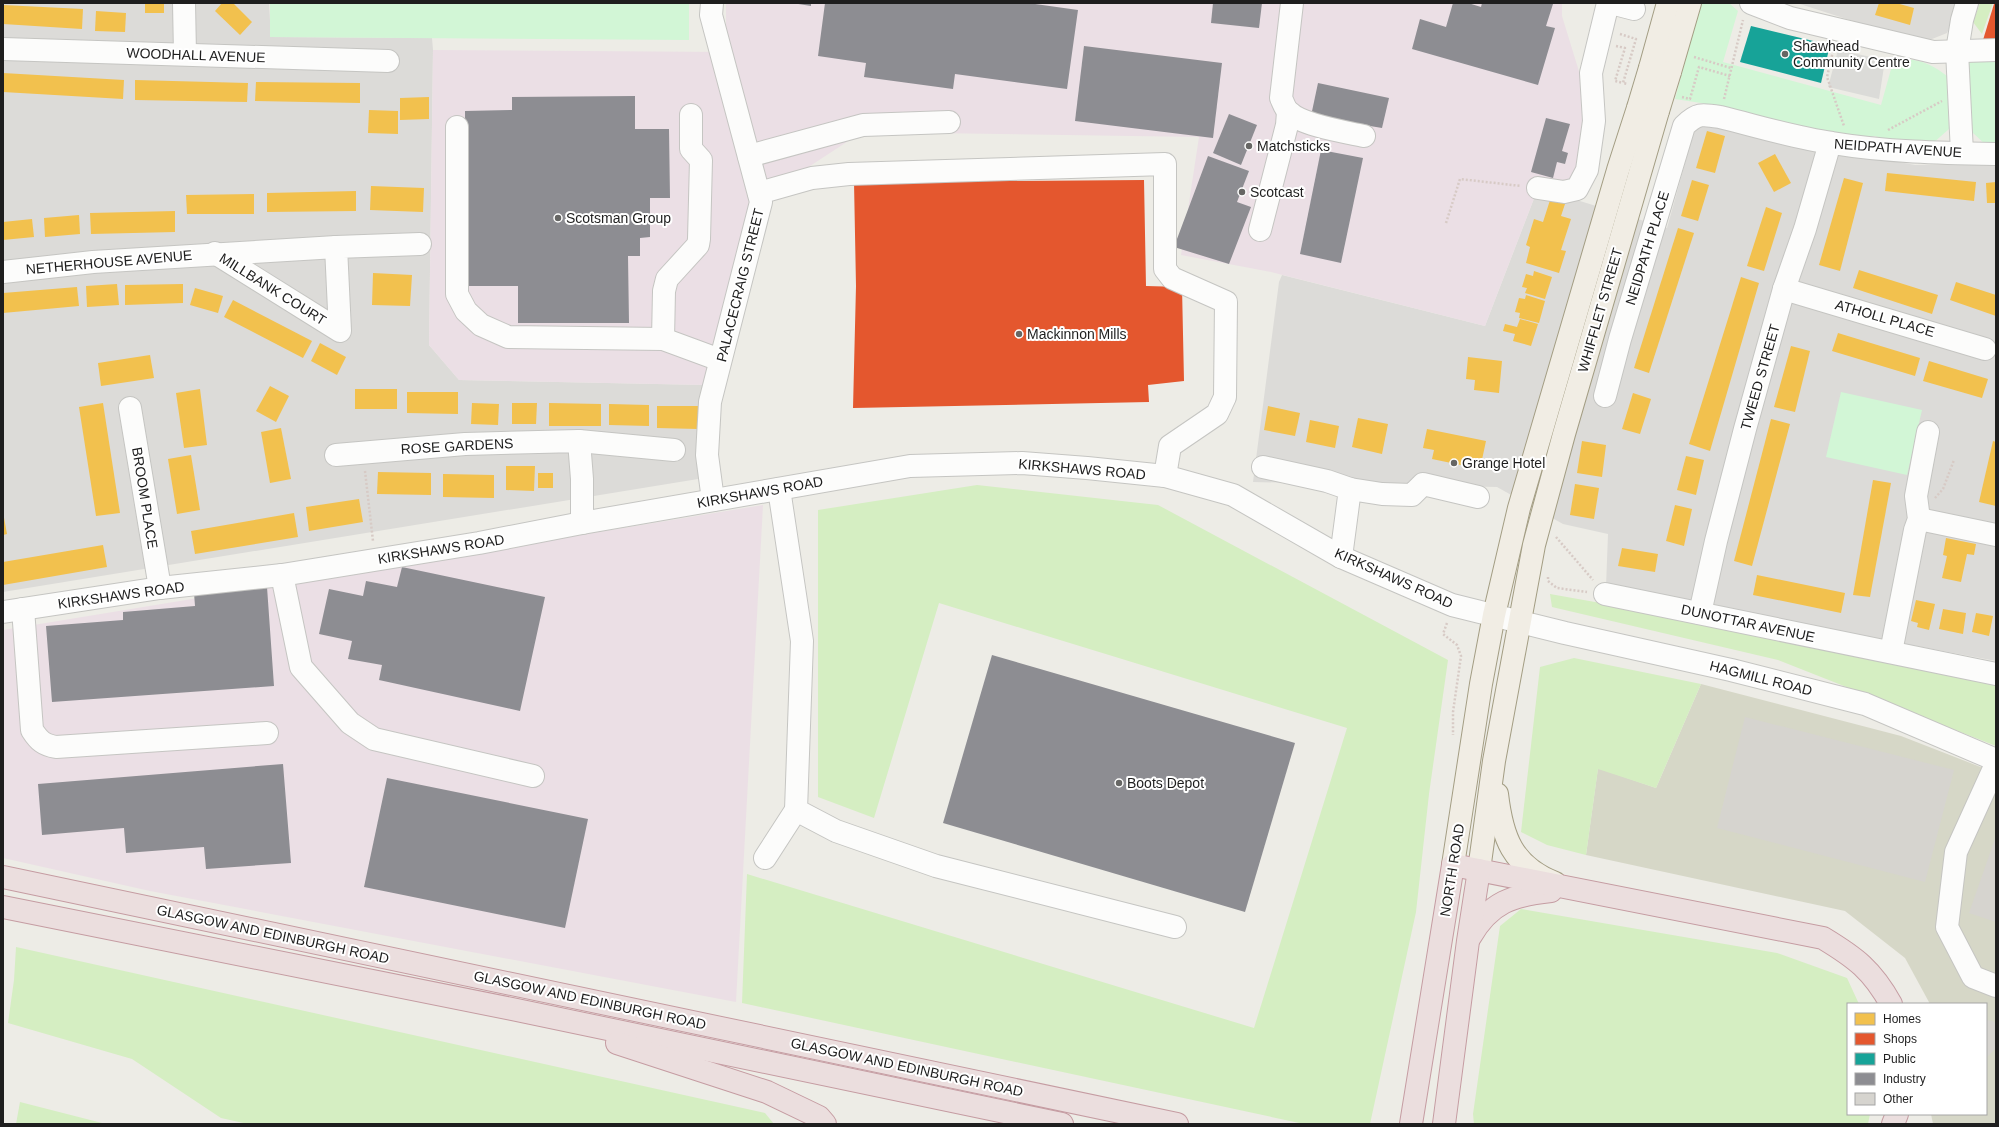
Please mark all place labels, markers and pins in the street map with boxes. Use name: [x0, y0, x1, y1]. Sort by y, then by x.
place label: Shawhead Community Centre: [1793, 38, 1910, 70]
marker: Shawhead Community Centre: [1780, 49, 1790, 59]
place label: Matchsticks: [1257, 138, 1330, 154]
marker: Matchsticks: [1244, 141, 1254, 151]
place label: Scotcast: [1250, 184, 1304, 200]
marker: Scotcast: [1237, 187, 1247, 197]
place label: Scotsman Group: [566, 210, 671, 226]
marker: Scotsman Group: [553, 213, 563, 223]
place label: Mackinnon Mills: [1027, 326, 1127, 342]
marker: Mackinnon Mills: [1014, 329, 1024, 339]
place label: Grange Hotel: [1462, 455, 1545, 471]
marker: Grange Hotel: [1449, 458, 1459, 468]
place label: Boots Depot: [1127, 775, 1204, 791]
marker: Boots Depot: [1114, 778, 1124, 788]

